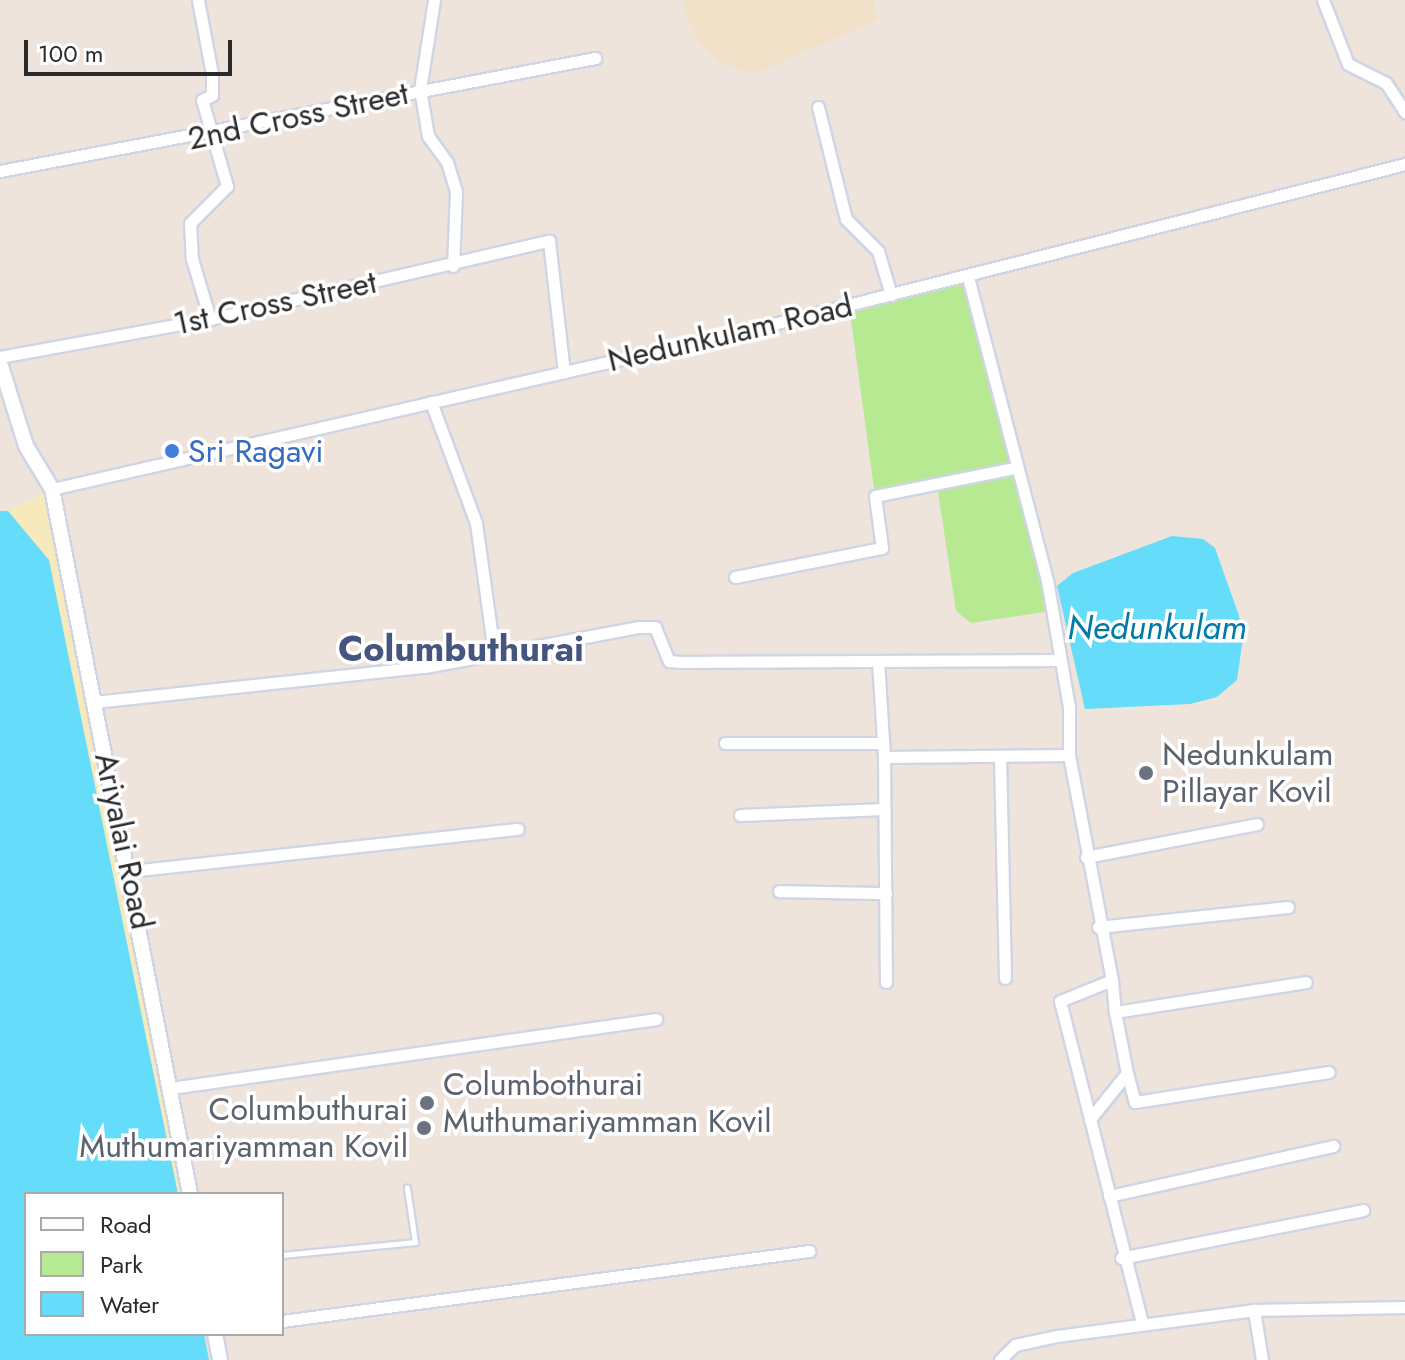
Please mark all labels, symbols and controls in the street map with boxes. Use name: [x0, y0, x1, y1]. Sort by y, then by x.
scale bar: [28, 24, 236, 74]
text: 100 m: [38, 36, 104, 71]
street label: 2nd Cross Street: [184, 74, 412, 158]
street label: 1st Cross Street: [170, 263, 380, 343]
street label: Nedunkulam Road: [604, 286, 856, 380]
place label: Sri Ragavi: [188, 432, 324, 470]
marker: Sri Ragavi: [163, 442, 181, 460]
water label: Nedunkulam: [1067, 608, 1247, 648]
district label: Columbuthurai: [338, 627, 584, 671]
place label: Nedunkulam Pillayar Kovil: [1162, 736, 1333, 811]
street label: Ariyalai Road: [87, 749, 161, 933]
marker: Nedunkulam Pillayar Kovil: [1137, 764, 1155, 782]
place label: Columbothurai Muthumariyamman Kovil: [443, 1066, 772, 1141]
place label: Columbuthurai Muthumariyamman Kovil: [79, 1091, 408, 1166]
marker: Columbothurai Muthumariyamman Kovil: [418, 1094, 436, 1112]
marker: Columbuthurai Muthumariyamman Kovil: [415, 1119, 433, 1137]
legend: [24, 1192, 284, 1336]
text: Road: [100, 1207, 152, 1242]
text: Park: [100, 1247, 143, 1282]
text: Water: [100, 1287, 159, 1322]

